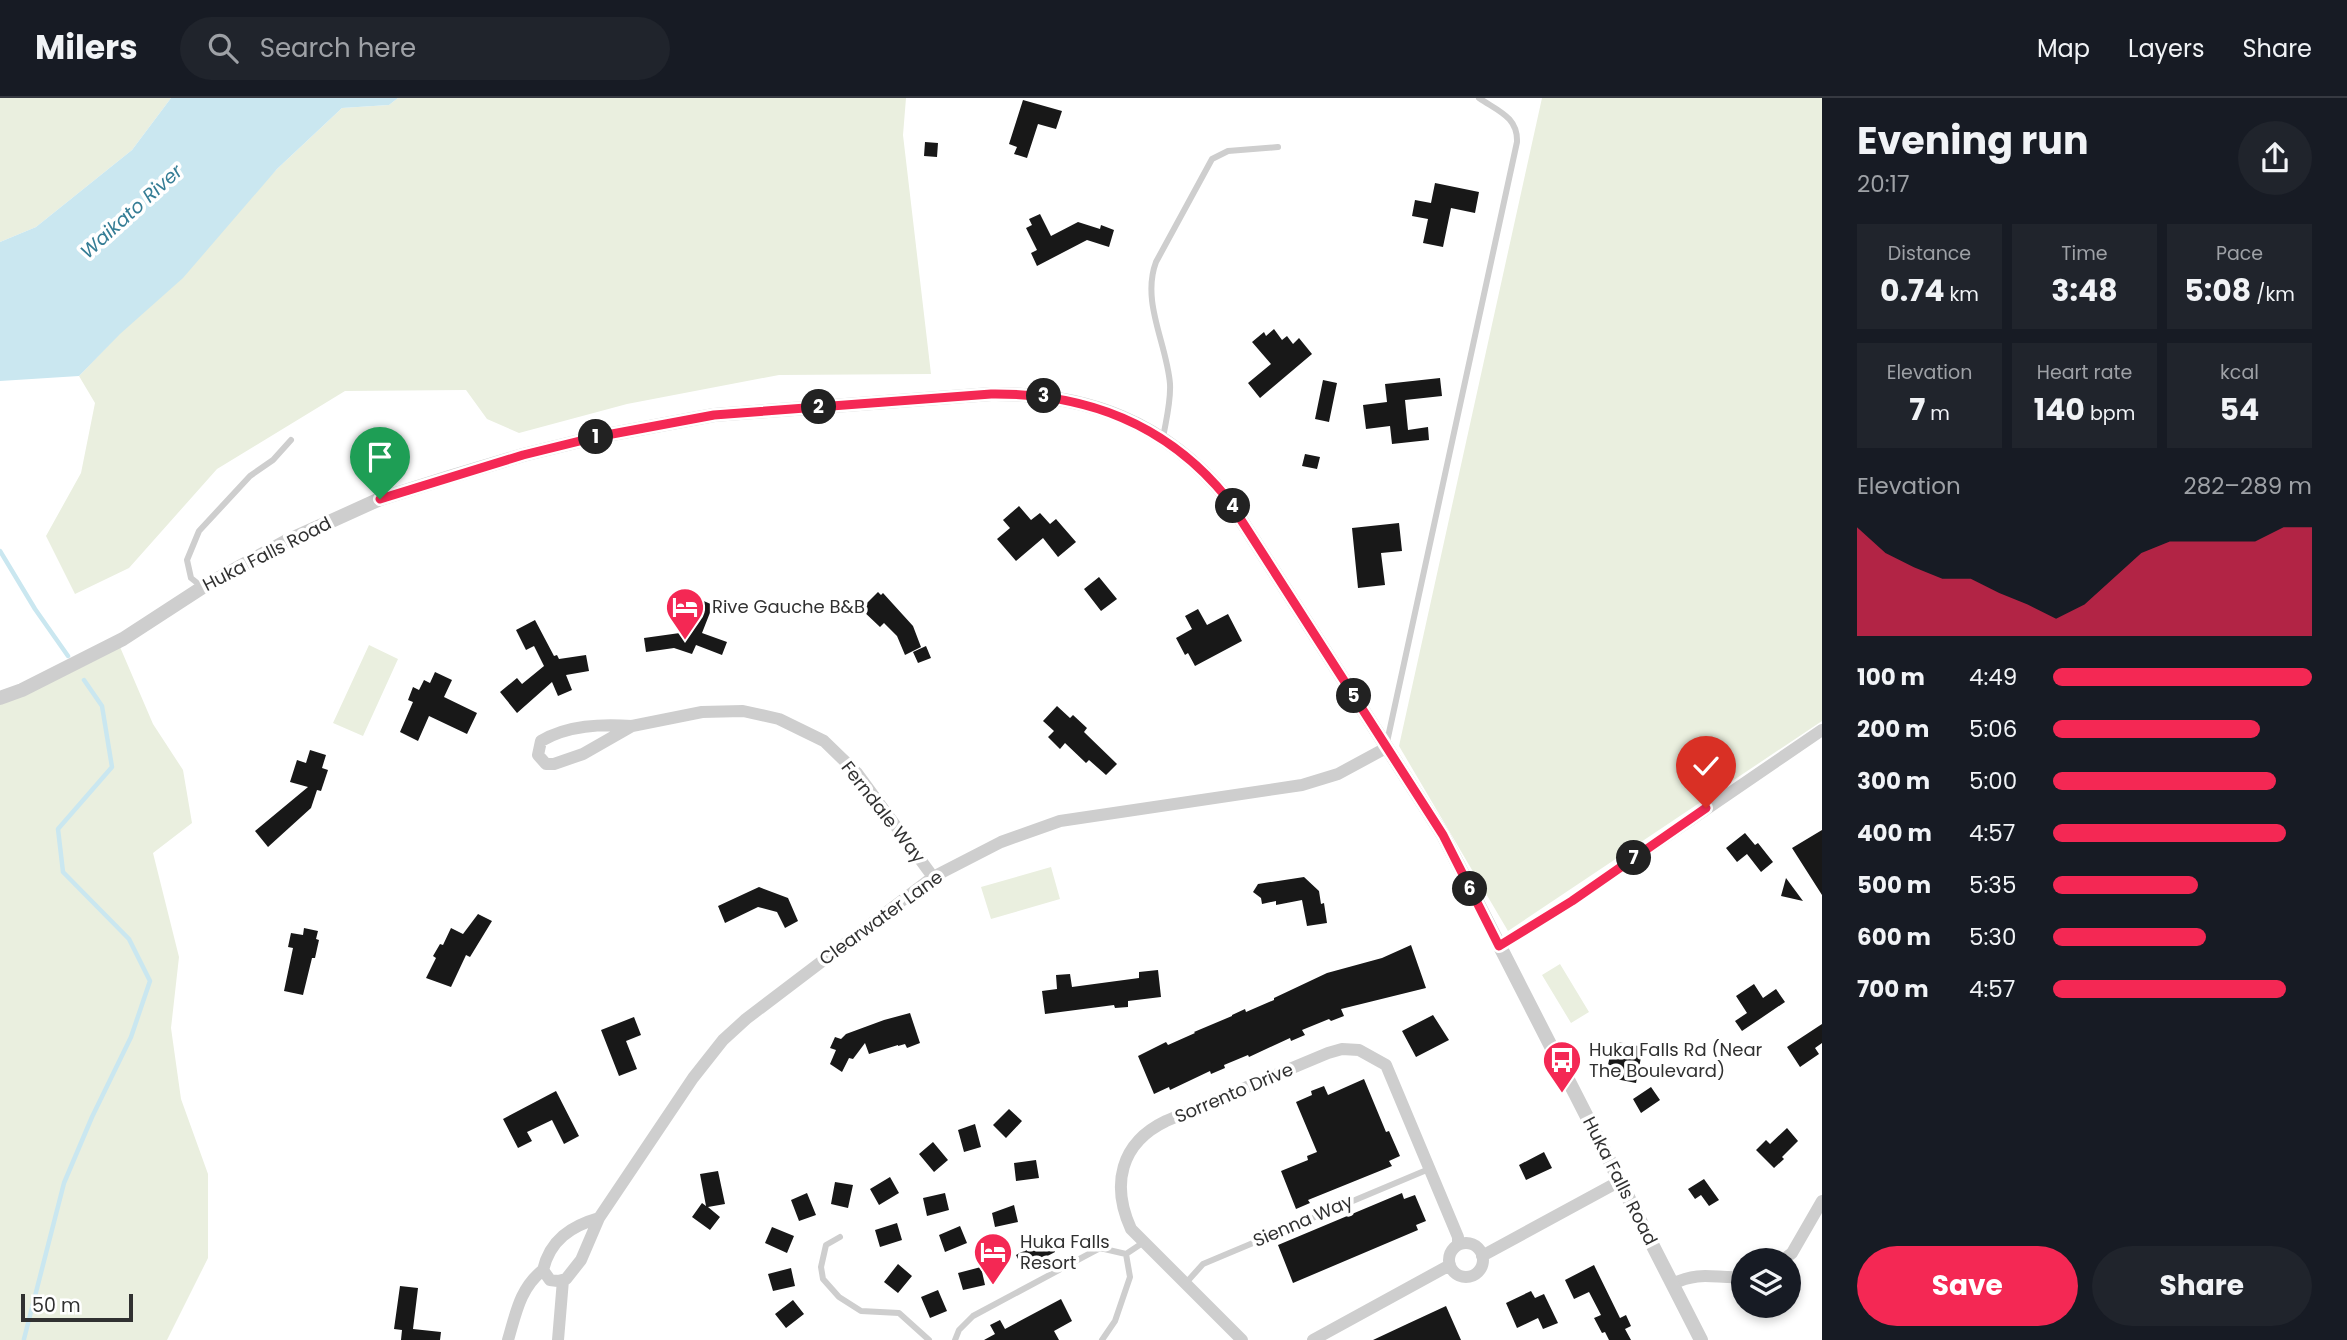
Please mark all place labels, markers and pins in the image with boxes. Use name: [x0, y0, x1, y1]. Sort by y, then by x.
pin: 3: [1026, 378, 1062, 414]
pin: 2: [802, 390, 836, 424]
pin: 1: [578, 420, 614, 454]
pin: [350, 427, 410, 499]
pin: 4: [1216, 488, 1250, 524]
hotel icon: Rive Gauche B&B: [664, 586, 706, 641]
place label: Rive Gauche B&B: [712, 594, 865, 619]
pin: 5: [1336, 678, 1372, 714]
pin: [1676, 736, 1736, 808]
pin: 7: [1616, 840, 1652, 876]
pin: 6: [1452, 872, 1488, 906]
place label: Huka Falls Rd (Near The Boulevard): [1589, 1037, 1763, 1083]
bus stop icon: Huka Falls Rd (Near The Boulevard): [1541, 1039, 1583, 1094]
place label: Huka Falls Resort: [1020, 1229, 1110, 1275]
hotel icon: Huka Falls Resort: [972, 1231, 1014, 1286]

